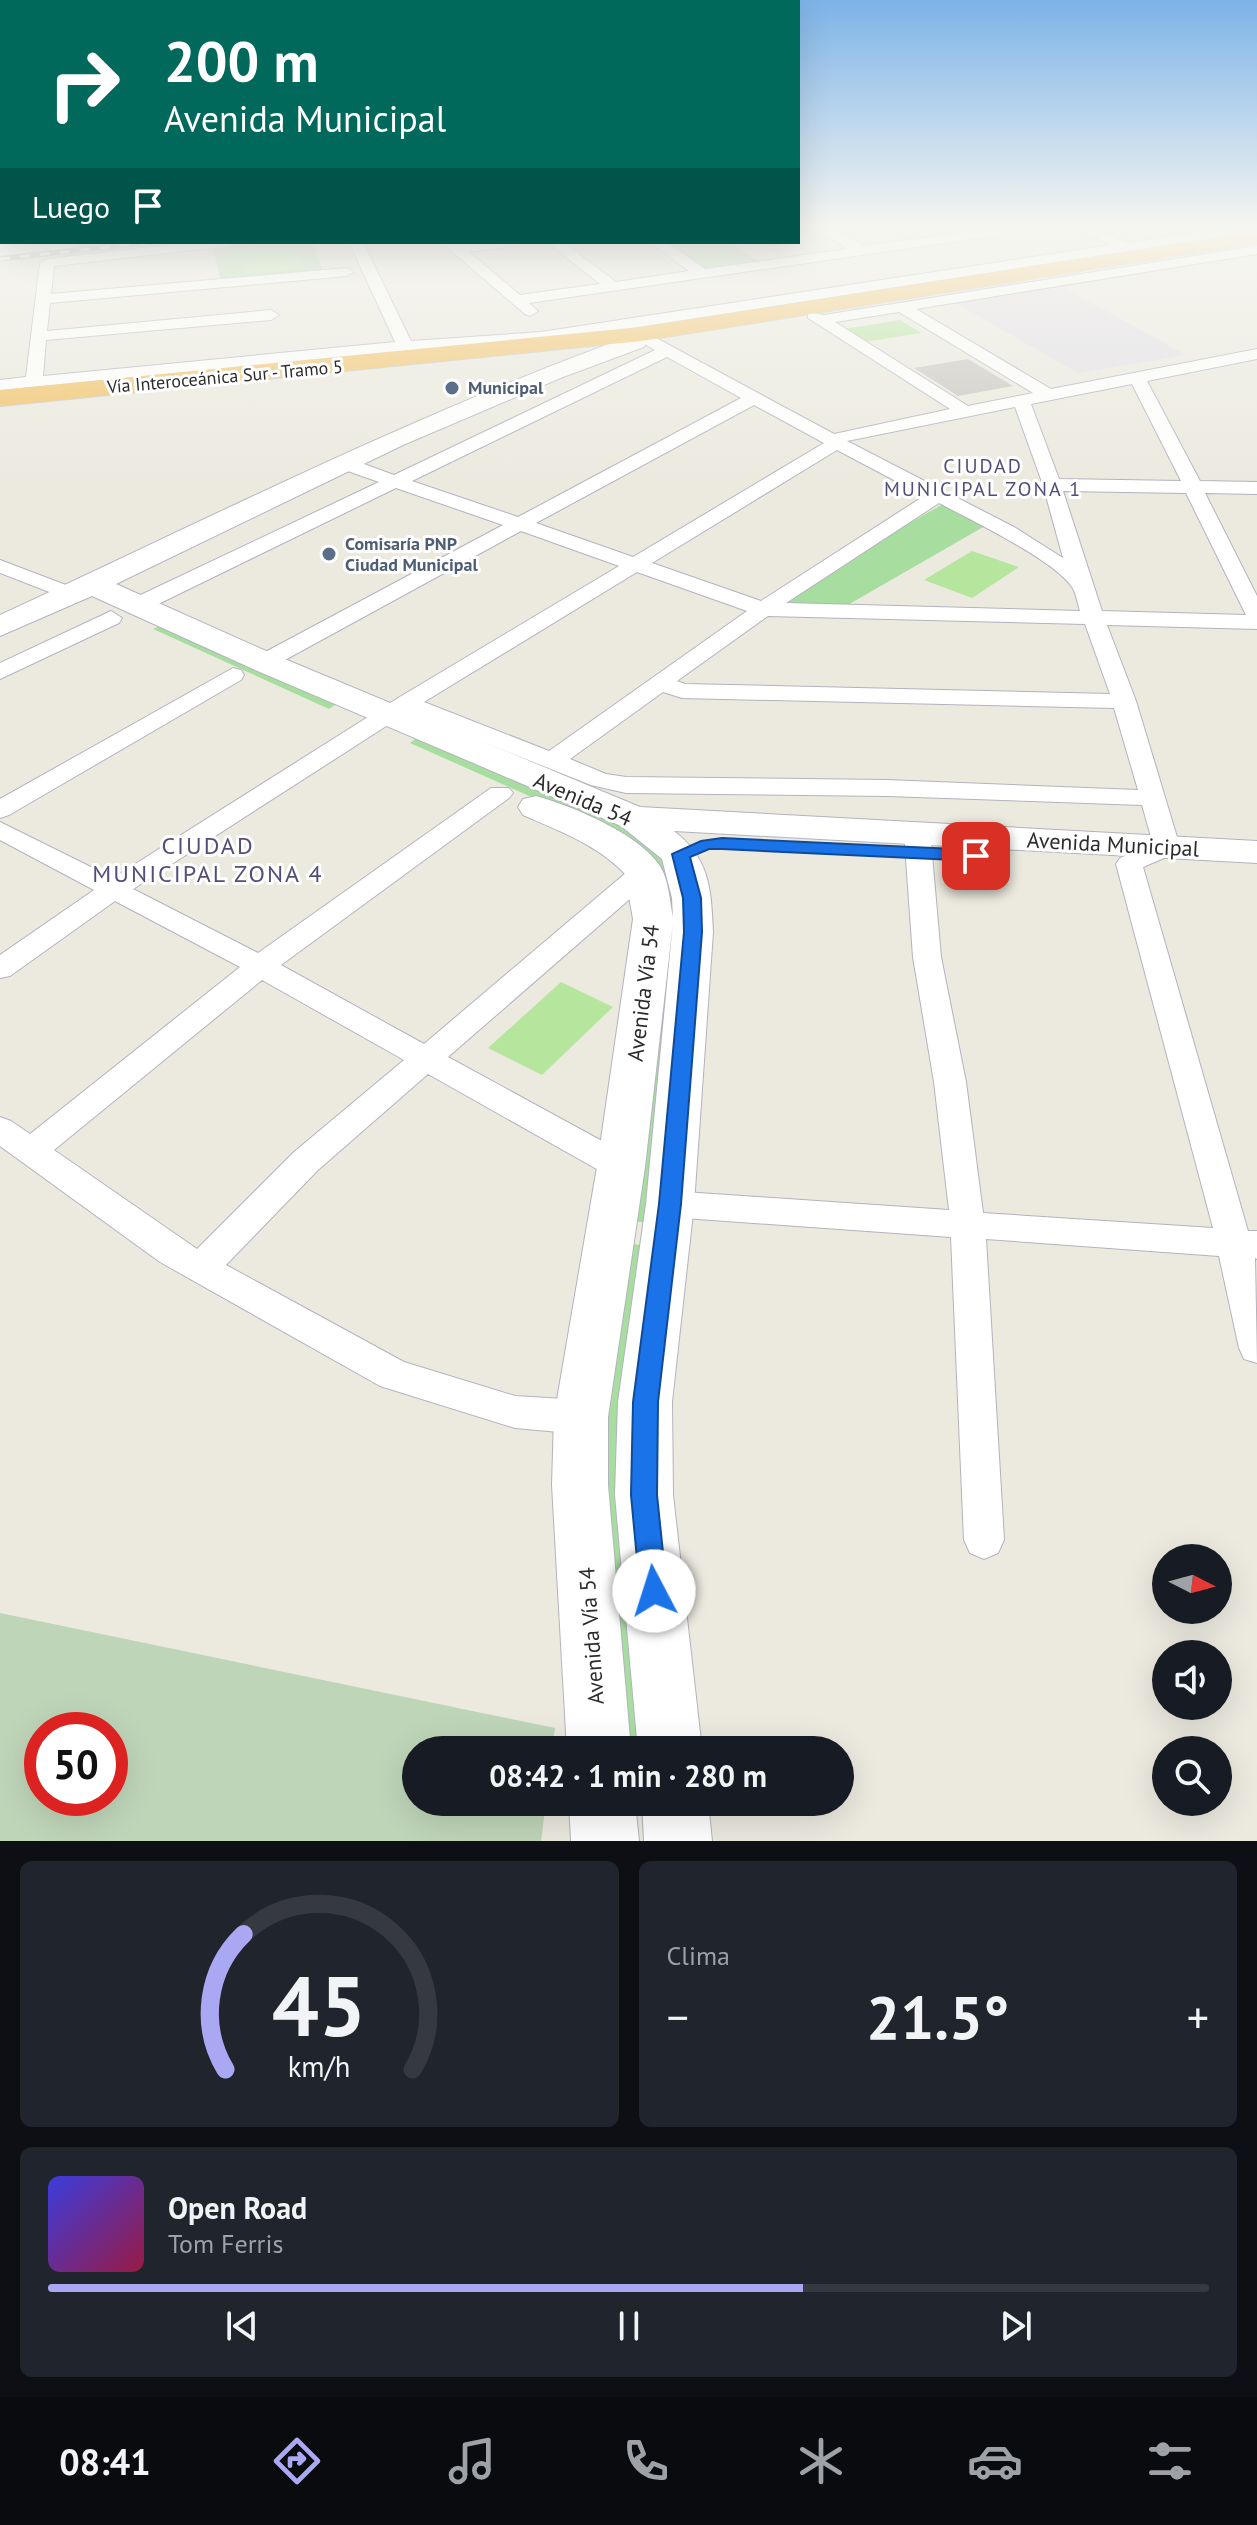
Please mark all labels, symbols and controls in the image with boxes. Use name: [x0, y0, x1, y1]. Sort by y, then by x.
text: 200 m: [164, 25, 319, 97]
icon: right: [32, 32, 136, 136]
text: Avenida Municipal: [164, 95, 446, 142]
icon: arrive: [126, 184, 170, 228]
text: Luego: [32, 187, 110, 226]
street label: Vía Interoceánica Sur - Tramo 5: [105, 355, 344, 398]
place label: Municipal: [468, 376, 544, 399]
marker: Municipal: [443, 379, 461, 397]
district label: CIUDAD MUNICIPAL ZONA 1: [884, 453, 1082, 502]
place label: Comisaría PNP Ciudad Municipal: [345, 532, 478, 576]
marker: Comisaría PNP Ciudad Municipal: [320, 545, 338, 563]
street label: Avenida 54: [530, 766, 636, 832]
pin: [942, 822, 1010, 890]
street label: Avenida Municipal: [1026, 826, 1200, 863]
district label: CIUDAD MUNICIPAL ZONA 4: [92, 830, 324, 889]
icon: arrive: [954, 834, 998, 878]
street label: Avenida Vía 54: [621, 923, 665, 1063]
north arrow: [1152, 1544, 1232, 1624]
map controls: [1152, 1544, 1232, 1816]
position arrow: [612, 1549, 696, 1633]
street label: Avenida Vía 54: [572, 1566, 610, 1706]
button: sound: [1152, 1640, 1232, 1720]
speed limit sign: 50: [24, 1712, 128, 1816]
button: search: [1152, 1736, 1232, 1816]
text: 08:42 · 1 min · 280 m: [489, 1756, 767, 1795]
text: Clima: [667, 1939, 730, 1972]
text: 45: [272, 1951, 366, 2059]
text: 21.5°: [866, 1978, 1009, 2056]
text: −: [667, 1988, 689, 2045]
text: +: [1187, 1988, 1209, 2045]
text: km/h: [288, 2048, 351, 2085]
text: Open Road: [168, 2188, 307, 2227]
text: Tom Ferris: [168, 2227, 283, 2260]
icon: previous: [220, 2304, 264, 2348]
icon: pause: [607, 2304, 651, 2348]
icon: next: [994, 2304, 1038, 2348]
icon: directions: [269, 2433, 325, 2489]
icon: music: [444, 2433, 500, 2489]
icon: phone: [618, 2433, 674, 2489]
icon: climate: [793, 2433, 849, 2489]
icon: car: [967, 2433, 1023, 2489]
icon: filters: [1142, 2433, 1198, 2489]
text: 08:41: [59, 2438, 151, 2485]

